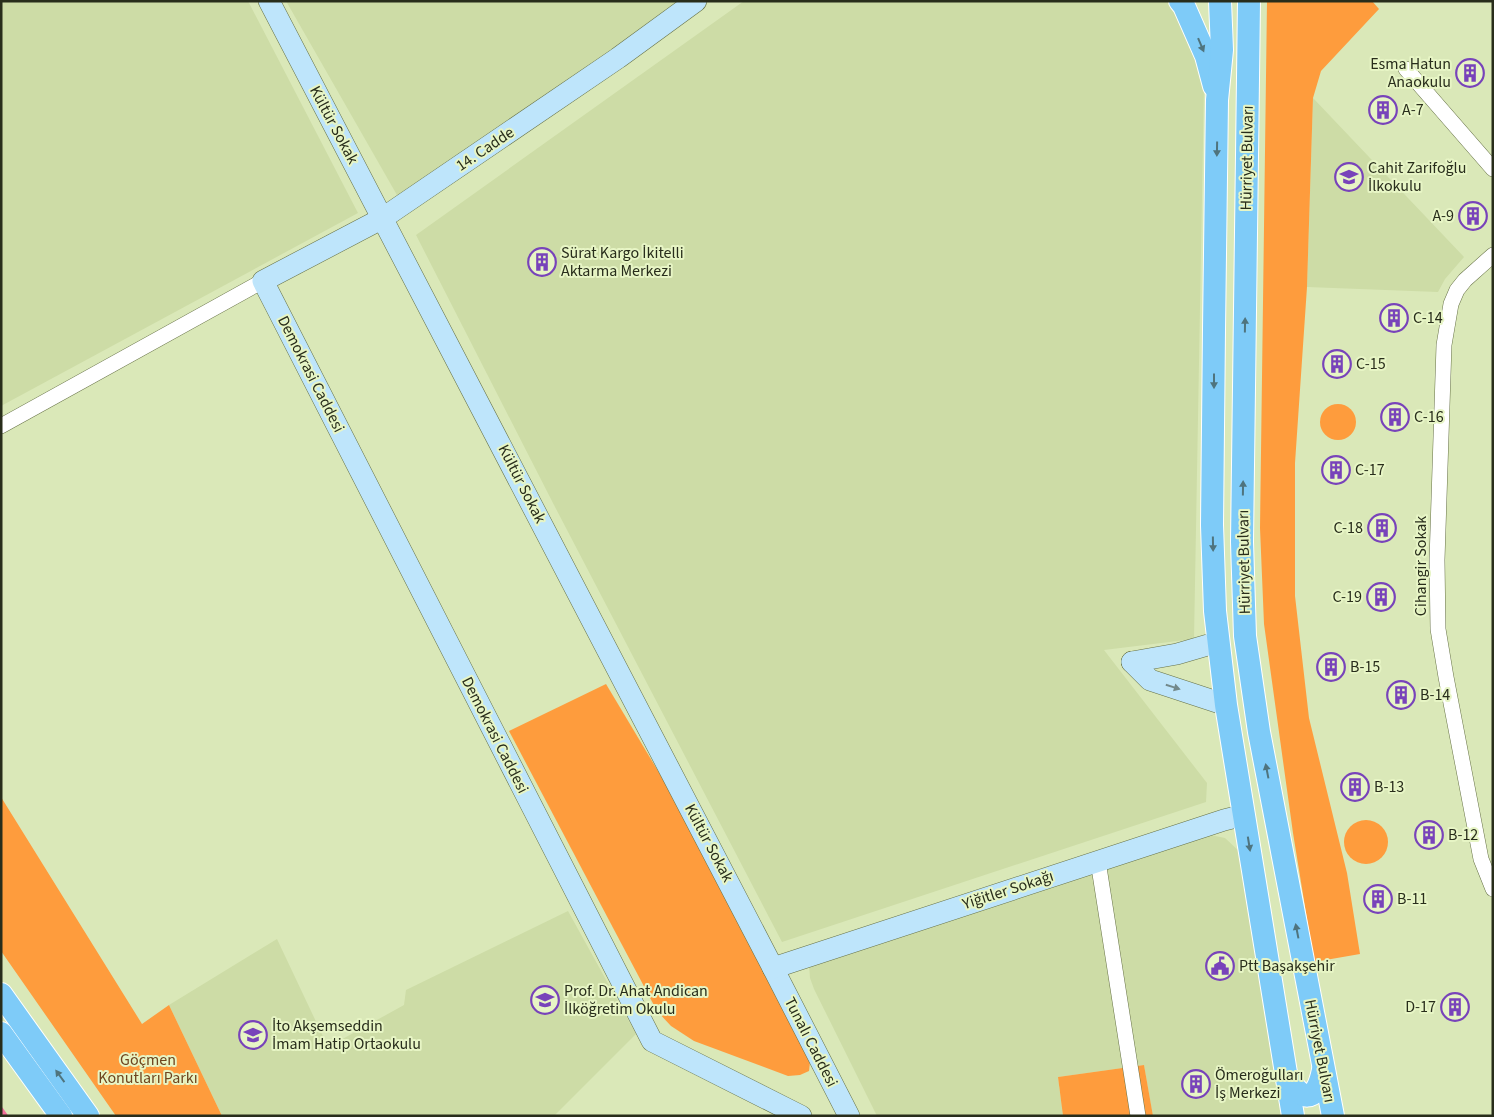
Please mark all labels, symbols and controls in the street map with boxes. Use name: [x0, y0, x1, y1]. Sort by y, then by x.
one-way arrow: [1197, 38, 1205, 52]
place label: Esma Hatun Anaokulu: [1370, 53, 1451, 93]
building icon: Esma Hatun Anaokulu: [1455, 58, 1485, 88]
street label: Kültür Sokak: [304, 82, 364, 168]
building icon: A-7: [1368, 95, 1398, 125]
place label: A-7: [1402, 99, 1424, 121]
street label: Hürriyet Bulvarı: [1235, 105, 1259, 211]
street label: 14. Cadde: [451, 121, 519, 177]
one-way arrow: [1213, 141, 1221, 157]
place label: Cahit Zarifoğlu İlkokulu: [1368, 157, 1466, 197]
school or university icon: Cahit Zarifoğlu İlkokulu: [1334, 162, 1364, 192]
building icon: A-9: [1458, 201, 1488, 231]
place label: A-9: [1432, 205, 1454, 227]
place label: Sürat Kargo İkitelli Aktarma Merkezi: [561, 242, 684, 282]
building icon: Sürat Kargo İkitelli Aktarma Merkezi: [527, 247, 557, 277]
building icon: C-14: [1379, 303, 1409, 333]
place label: C-14: [1413, 307, 1443, 329]
street label: Demokrasi Caddesi: [272, 312, 350, 436]
one-way arrow: [1241, 317, 1249, 333]
building icon: C-15: [1322, 349, 1352, 379]
place label: C-15: [1356, 353, 1386, 375]
one-way arrow: [1210, 374, 1218, 390]
building icon: C-16: [1380, 402, 1410, 432]
place label: C-16: [1414, 406, 1444, 428]
street label: Kültür Sokak: [493, 441, 551, 527]
building icon: C-17: [1321, 455, 1351, 485]
place label: C-17: [1355, 459, 1385, 481]
one-way arrow: [1239, 479, 1247, 495]
street label: Hürriyet Bulvarı: [1232, 509, 1256, 615]
building icon: C-18: [1367, 513, 1397, 543]
street label: Cihangir Sokak: [1410, 516, 1432, 616]
place label: C-18: [1333, 517, 1363, 539]
one-way arrow: [1209, 536, 1217, 552]
building icon: C-19: [1366, 582, 1396, 612]
place label: C-19: [1332, 586, 1362, 608]
building icon: B-15: [1316, 652, 1346, 682]
place label: B-15: [1350, 656, 1380, 678]
street label: Demokrasi Caddesi: [456, 673, 534, 797]
building icon: B-14: [1386, 680, 1416, 710]
one-way arrow: [1165, 683, 1180, 691]
place label: B-14: [1420, 684, 1450, 706]
one-way arrow: [1262, 762, 1270, 778]
building icon: B-13: [1340, 772, 1370, 802]
place label: B-13: [1374, 776, 1404, 798]
street label: Kültür Sokak: [679, 800, 739, 886]
building icon: B-12: [1414, 820, 1444, 850]
place label: B-12: [1448, 824, 1478, 846]
one-way arrow: [1245, 836, 1253, 852]
street label: Yiğitler Sokağı: [959, 865, 1056, 915]
building icon: B-11: [1363, 884, 1393, 914]
place label: B-11: [1397, 888, 1427, 910]
one-way arrow: [1292, 922, 1300, 938]
public building icon: Ptt Başakşehir: [1205, 951, 1235, 981]
place label: Ptt Başakşehir: [1239, 955, 1335, 977]
place label: Prof. Dr. Ahat Andican İlköğretim Okulu: [564, 980, 708, 1020]
school or university icon: Prof. Dr. Ahat Andican İlköğretim Okulu: [530, 985, 560, 1015]
building icon: D-17: [1440, 992, 1470, 1022]
street label: Tunalı Caddesi: [779, 993, 843, 1091]
place label: D-17: [1405, 996, 1436, 1018]
street label: Hürriyet Bulvarı: [1299, 997, 1341, 1105]
place label: İto Akşemseddin İmam Hatip Ortaokulu: [272, 1015, 421, 1055]
school or university icon: İto Akşemseddin İmam Hatip Ortaokulu: [238, 1020, 268, 1050]
park label: Göçmen Konutları Parkı: [98, 1049, 198, 1089]
place label: Ömeroğulları İş Merkezi: [1215, 1064, 1303, 1104]
building icon: Ömeroğulları İş Merkezi: [1181, 1069, 1211, 1099]
one-way arrow: [54, 1070, 65, 1083]

